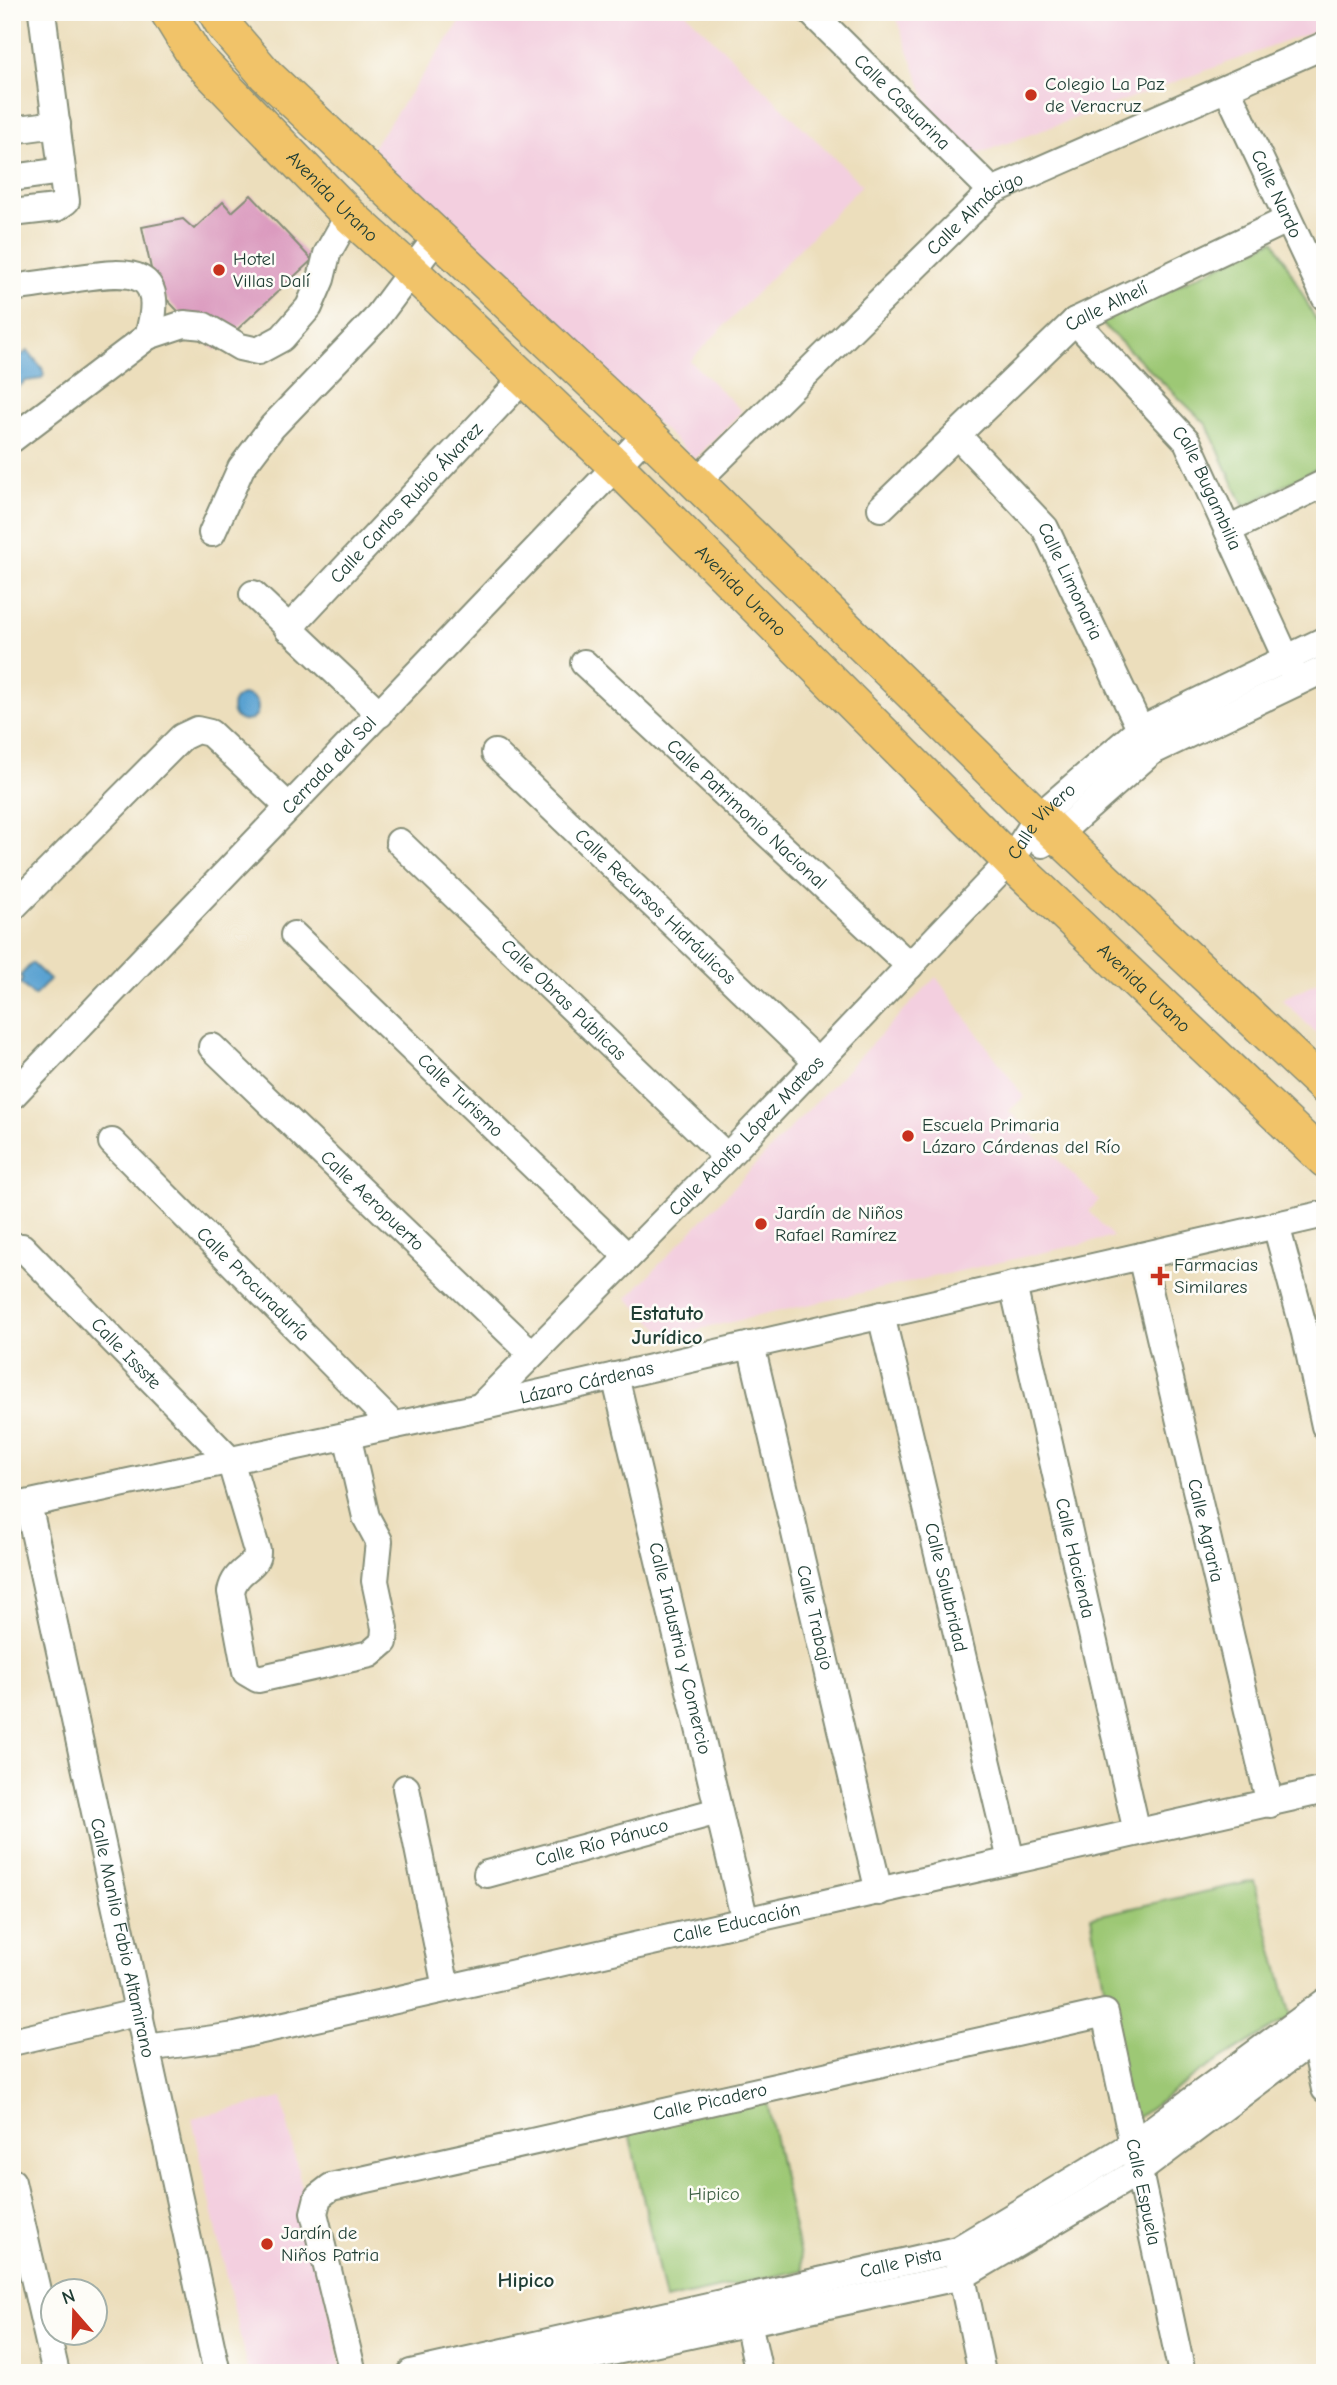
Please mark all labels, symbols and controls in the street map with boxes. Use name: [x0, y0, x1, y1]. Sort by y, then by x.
street label: Calle Casuarina: [849, 50, 955, 154]
place label: Colegio La Paz de Veracruz: [1045, 73, 1164, 117]
marker: Colegio La Paz de Veracruz: [1023, 87, 1039, 103]
street label: Avenida Urano: [282, 146, 382, 247]
street label: Calle Nardo: [1246, 146, 1307, 242]
street label: Calle Almácigo: [922, 168, 1027, 260]
place label: Hotel Villas Dalí: [233, 248, 311, 292]
marker: Hotel Villas Dalí: [211, 262, 227, 278]
street label: Calle Alhelí: [1060, 277, 1152, 336]
street label: Calle Carlos Rubio Álvarez: [326, 418, 487, 588]
street label: Calle Bugambilia: [1167, 421, 1246, 554]
street label: Calle Limonaria: [1033, 519, 1107, 644]
street label: Avenida Urano: [691, 541, 791, 641]
street label: Cerrada del Sol: [277, 712, 381, 819]
street label: Calle Patrimonio Nacional: [662, 735, 831, 894]
street label: Calle Vivero: [1003, 779, 1080, 864]
street label: Calle Recursos Hidráulicos: [570, 824, 740, 989]
street label: Calle Obras Públicas: [496, 935, 631, 1065]
street label: Avenida Urano: [1093, 939, 1195, 1037]
street label: Calle Turismo: [413, 1049, 508, 1142]
street label: Calle Adolfo López Mateos: [664, 1051, 829, 1221]
place label: Escuela Primaria Lázaro Cárdenas del Río: [922, 1114, 1121, 1158]
marker: Escuela Primaria Lázaro Cárdenas del Río: [900, 1128, 916, 1144]
street label: Calle Aeropuerto: [316, 1146, 429, 1256]
place label: Jardín de Niños Rafael Ramírez: [775, 1202, 903, 1246]
marker: Jardín de Niños Rafael Ramírez: [753, 1216, 769, 1232]
street label: Calle Procuraduría: [192, 1223, 314, 1345]
place label: Farmacias Similares: [1174, 1254, 1258, 1298]
marker: Farmacias Similares: [1152, 1268, 1168, 1284]
district label: Estatuto Jurídico: [630, 1301, 704, 1349]
street label: Calle Issste: [86, 1313, 166, 1394]
street label: Lázaro Cárdenas: [518, 1357, 656, 1409]
street label: Calle Agraria: [1183, 1477, 1228, 1584]
street label: Calle Hacienda: [1051, 1496, 1099, 1620]
street label: Calle Salubridad: [920, 1521, 972, 1654]
street label: Calle Industria y Comercio: [644, 1540, 716, 1757]
street label: Calle Trabajo: [792, 1563, 838, 1672]
street label: Calle Río Pánuco: [533, 1814, 671, 1871]
street label: Calle Manlio Fabio Altamirano: [86, 1816, 159, 2060]
street label: Calle Educación: [671, 1898, 802, 1948]
street label: Calle Picadero: [651, 2078, 769, 2125]
street label: Calle Espuela: [1121, 2137, 1165, 2247]
park label: Hipico: [688, 2183, 740, 2205]
place label: Jardín de Niños Patria: [281, 2222, 379, 2266]
marker: Jardín de Niños Patria: [259, 2236, 275, 2252]
street label: Calle Pista: [858, 2243, 944, 2283]
district label: Hipico: [498, 2268, 555, 2292]
north arrow: [38, 2276, 108, 2346]
text: N: [59, 2285, 78, 2309]

